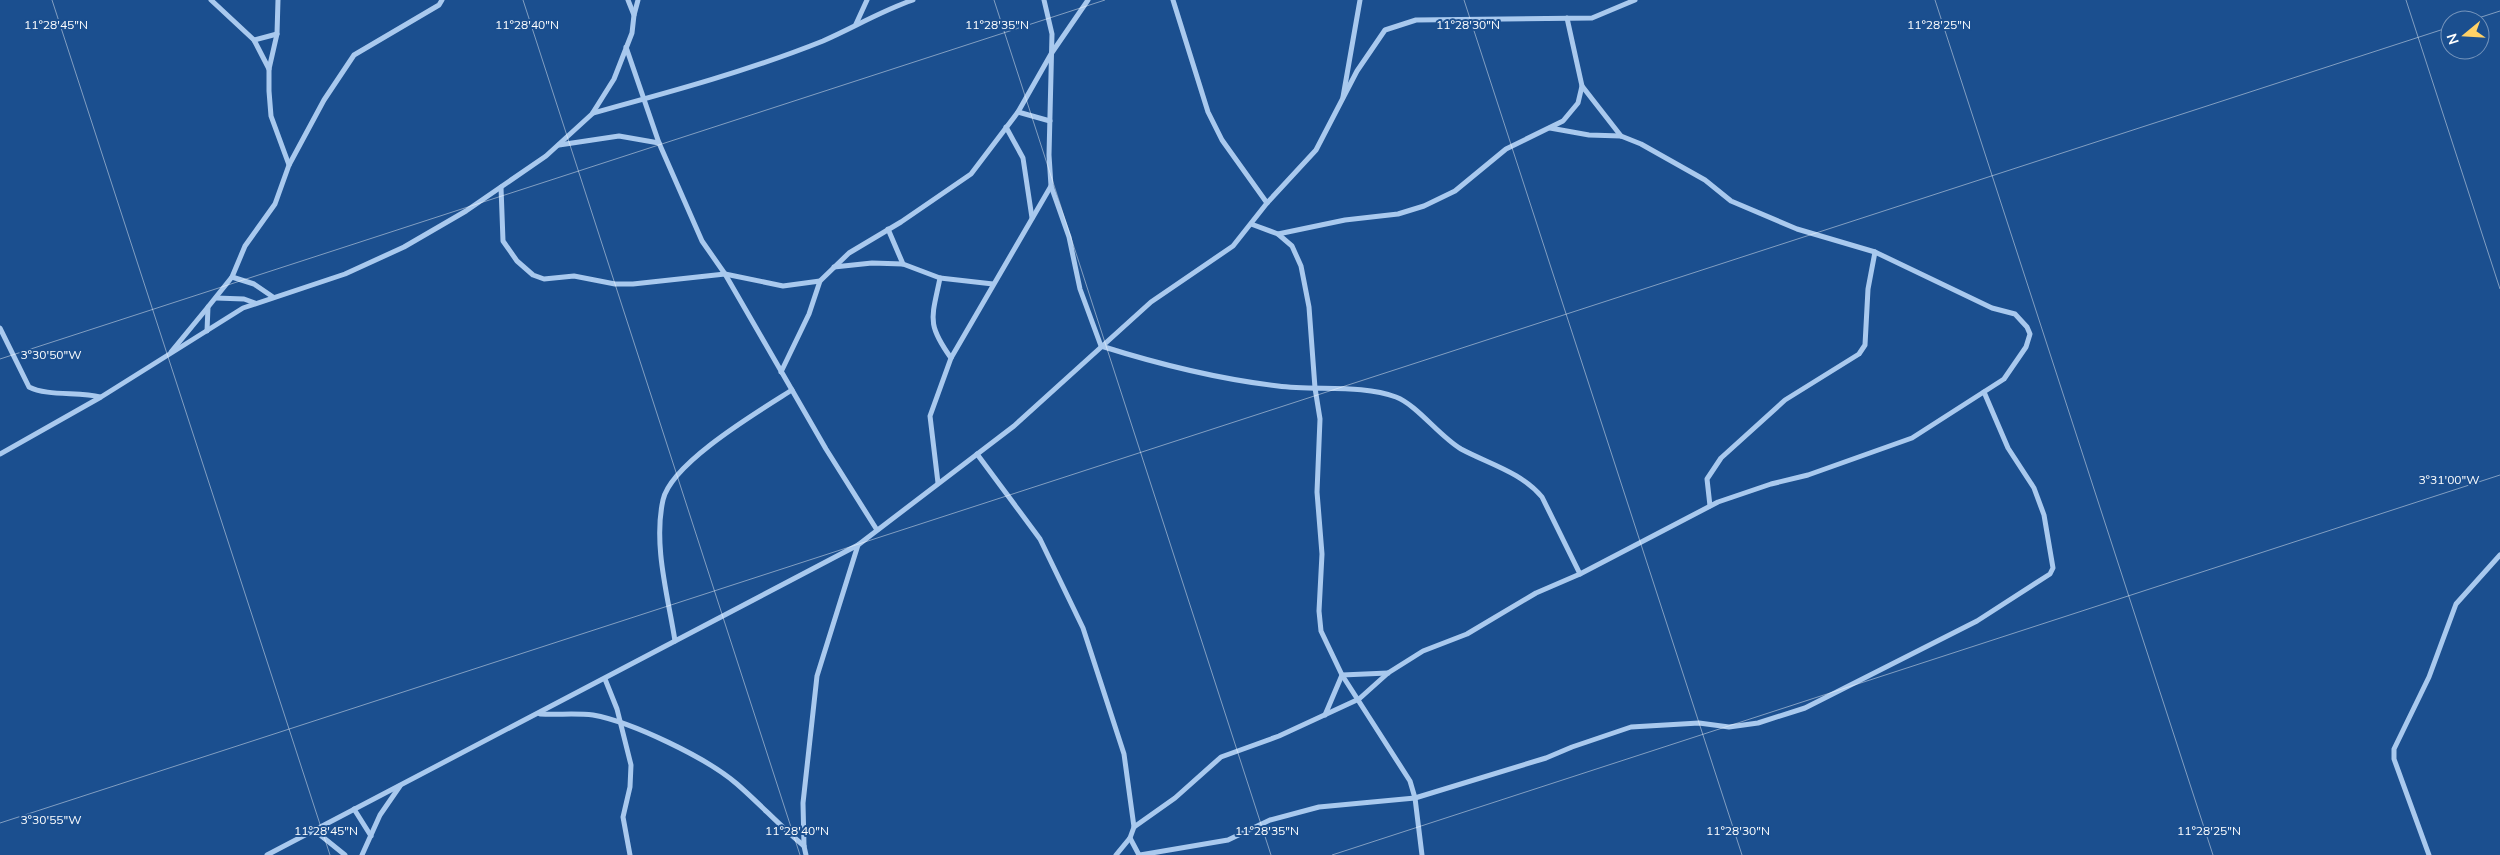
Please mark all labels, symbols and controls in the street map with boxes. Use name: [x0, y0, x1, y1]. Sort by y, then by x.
north arrow: [2440, 10, 2490, 60]
text: 11°28'45"N: [24, 17, 88, 32]
text: 11°28'40"N: [495, 17, 559, 32]
text: 11°28'35"N: [965, 17, 1029, 32]
text: 11°28'30"N: [1436, 17, 1500, 32]
text: 11°28'25"N: [1907, 17, 1971, 32]
text: N: [2442, 31, 2463, 47]
text: 3°30'50"W: [20, 347, 82, 362]
text: 3°31'00"W: [2418, 472, 2480, 487]
text: 3°30'55"W: [20, 812, 82, 827]
text: 11°28'45"N: [294, 823, 358, 838]
text: 11°28'40"N: [765, 823, 829, 838]
text: 11°28'35"N: [1235, 823, 1299, 838]
text: 11°28'30"N: [1706, 823, 1770, 838]
text: 11°28'25"N: [2177, 823, 2241, 838]

